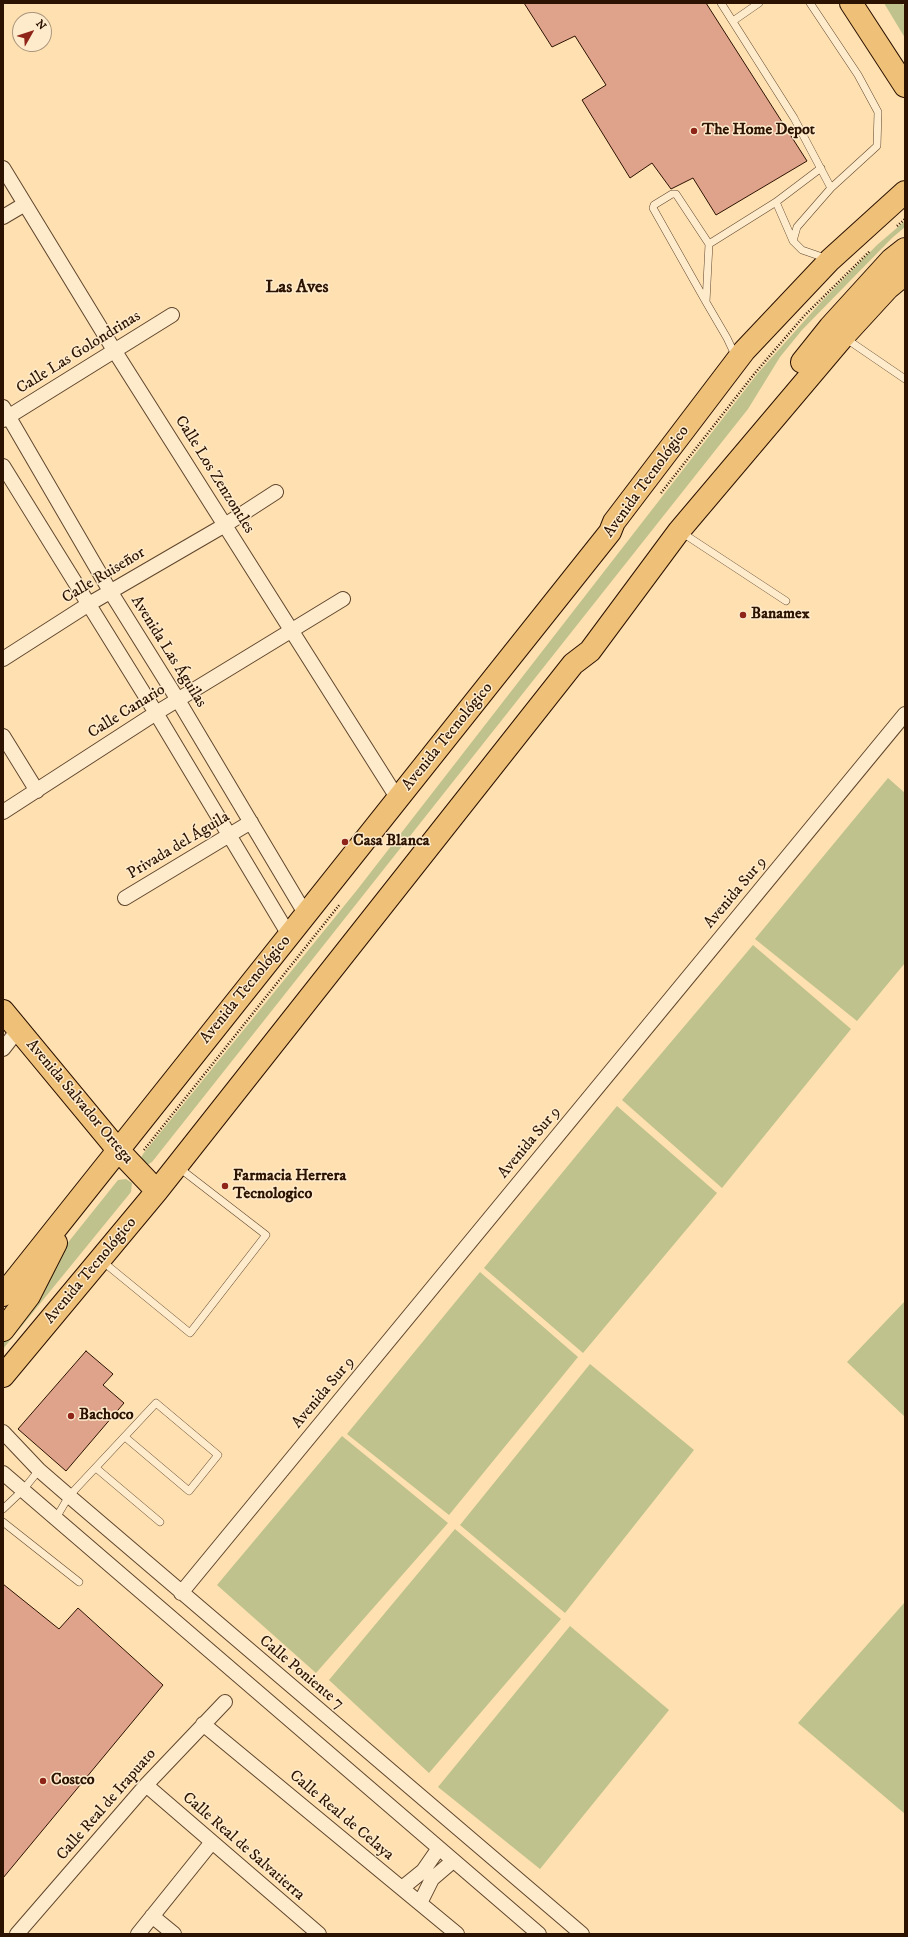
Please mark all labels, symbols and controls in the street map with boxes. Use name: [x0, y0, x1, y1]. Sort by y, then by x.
north arrow: [12, 12, 52, 52]
text: N: [32, 17, 49, 33]
place label: The Home Depot: [702, 121, 815, 141]
marker: The Home Depot: [689, 126, 699, 136]
district label: Las Aves: [266, 277, 328, 299]
street label: Calle Las Golondrinas: [14, 307, 144, 399]
street label: Calle Los Zenzontles: [170, 413, 258, 537]
street label: Avenida Tecnológico: [600, 422, 694, 542]
street label: Calle Ruiseñor: [59, 544, 149, 608]
street label: Avenida Las Águilas: [126, 593, 210, 711]
place label: Banamex: [751, 605, 810, 625]
marker: Banamex: [738, 610, 748, 620]
street label: Avenida Tecnológico: [399, 679, 497, 795]
street label: Calle Canario: [85, 681, 169, 743]
street label: Privada del Águila: [124, 808, 234, 884]
place label: Casa Blanca: [353, 832, 430, 852]
marker: Casa Blanca: [340, 837, 350, 847]
street label: Avenida Sur 9: [700, 853, 772, 933]
street label: Avenida Tecnológico: [197, 932, 295, 1048]
street label: Avenida Salvador Ortega: [21, 1036, 137, 1168]
street label: Avenida Sur 9: [494, 1103, 566, 1183]
place label: Farmacia Herrera Tecnologico: [233, 1167, 346, 1205]
marker: Farmacia Herrera Tecnologico: [220, 1181, 230, 1191]
street label: Avenida Tecnológico: [41, 1214, 141, 1328]
street label: Avenida Sur 9: [288, 1353, 360, 1433]
place label: Bachoco: [79, 1406, 134, 1426]
marker: Bachoco: [66, 1411, 76, 1421]
street label: Calle Poniente 7: [255, 1632, 347, 1714]
street label: Calle Real de Irapuato: [53, 1745, 161, 1865]
street label: Calle Real de Celaya: [285, 1767, 397, 1865]
place label: Costco: [51, 1771, 95, 1791]
marker: Costco: [38, 1776, 48, 1786]
street label: Calle Real de Salvatierra: [178, 1789, 308, 1905]

